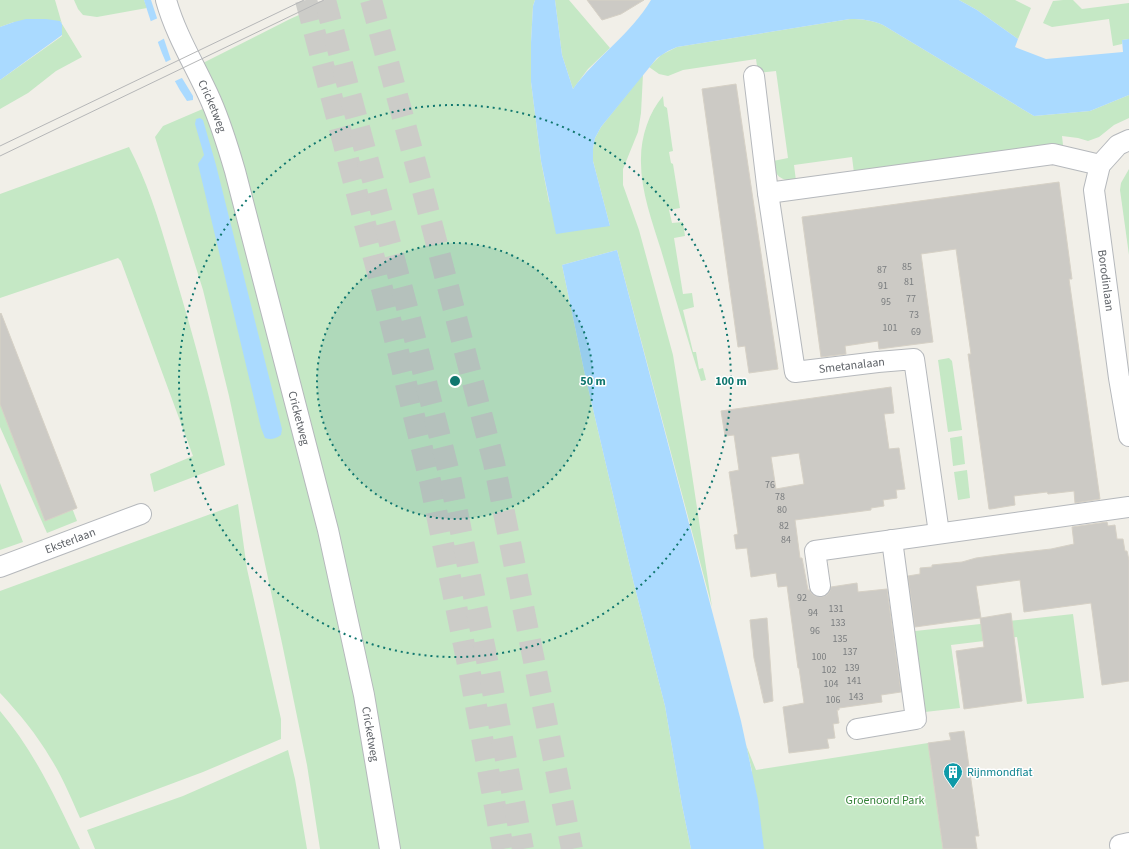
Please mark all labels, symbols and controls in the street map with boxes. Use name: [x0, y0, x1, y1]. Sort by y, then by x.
street label: Cricketweg: [193, 77, 230, 135]
street label: Borodinlaan: [1093, 249, 1118, 312]
house number: 85: [902, 260, 912, 274]
house number: 87: [877, 263, 887, 277]
house number: 81: [904, 275, 914, 289]
house number: 91: [878, 279, 888, 293]
house number: 77: [906, 292, 916, 306]
house number: 95: [881, 295, 891, 309]
house number: 73: [909, 308, 919, 322]
house number: 101: [883, 321, 897, 335]
house number: 69: [911, 325, 921, 339]
street label: Smetanalaan: [818, 353, 886, 378]
text: 50 m: [580, 373, 606, 390]
text: 100 m: [715, 373, 747, 390]
centre of rings: [448, 374, 462, 388]
street label: Cricketweg: [283, 389, 314, 447]
house number: 76: [765, 478, 775, 492]
house number: 78: [775, 490, 785, 504]
house number: 80: [777, 503, 787, 517]
house number: 82: [779, 519, 789, 533]
street label: Eksterlaan: [43, 524, 98, 558]
house number: 84: [781, 533, 791, 547]
house number: 92: [797, 591, 807, 605]
house number: 131: [829, 602, 843, 616]
house number: 94: [808, 606, 818, 620]
house number: 133: [831, 616, 845, 630]
house number: 96: [810, 624, 820, 638]
house number: 135: [833, 632, 847, 646]
house number: 137: [843, 645, 857, 659]
house number: 100: [812, 650, 826, 664]
house number: 139: [845, 661, 859, 675]
house number: 102: [822, 663, 836, 677]
house number: 141: [847, 674, 861, 688]
house number: 104: [824, 677, 838, 691]
house number: 143: [849, 690, 863, 704]
house number: 106: [826, 693, 840, 707]
street label: Cricketweg: [357, 705, 383, 763]
building icon: Rijnmondflat: [942, 761, 964, 789]
place label: Rijnmondflat: [967, 764, 1033, 781]
park label: Groenoord Park: [845, 792, 925, 809]

